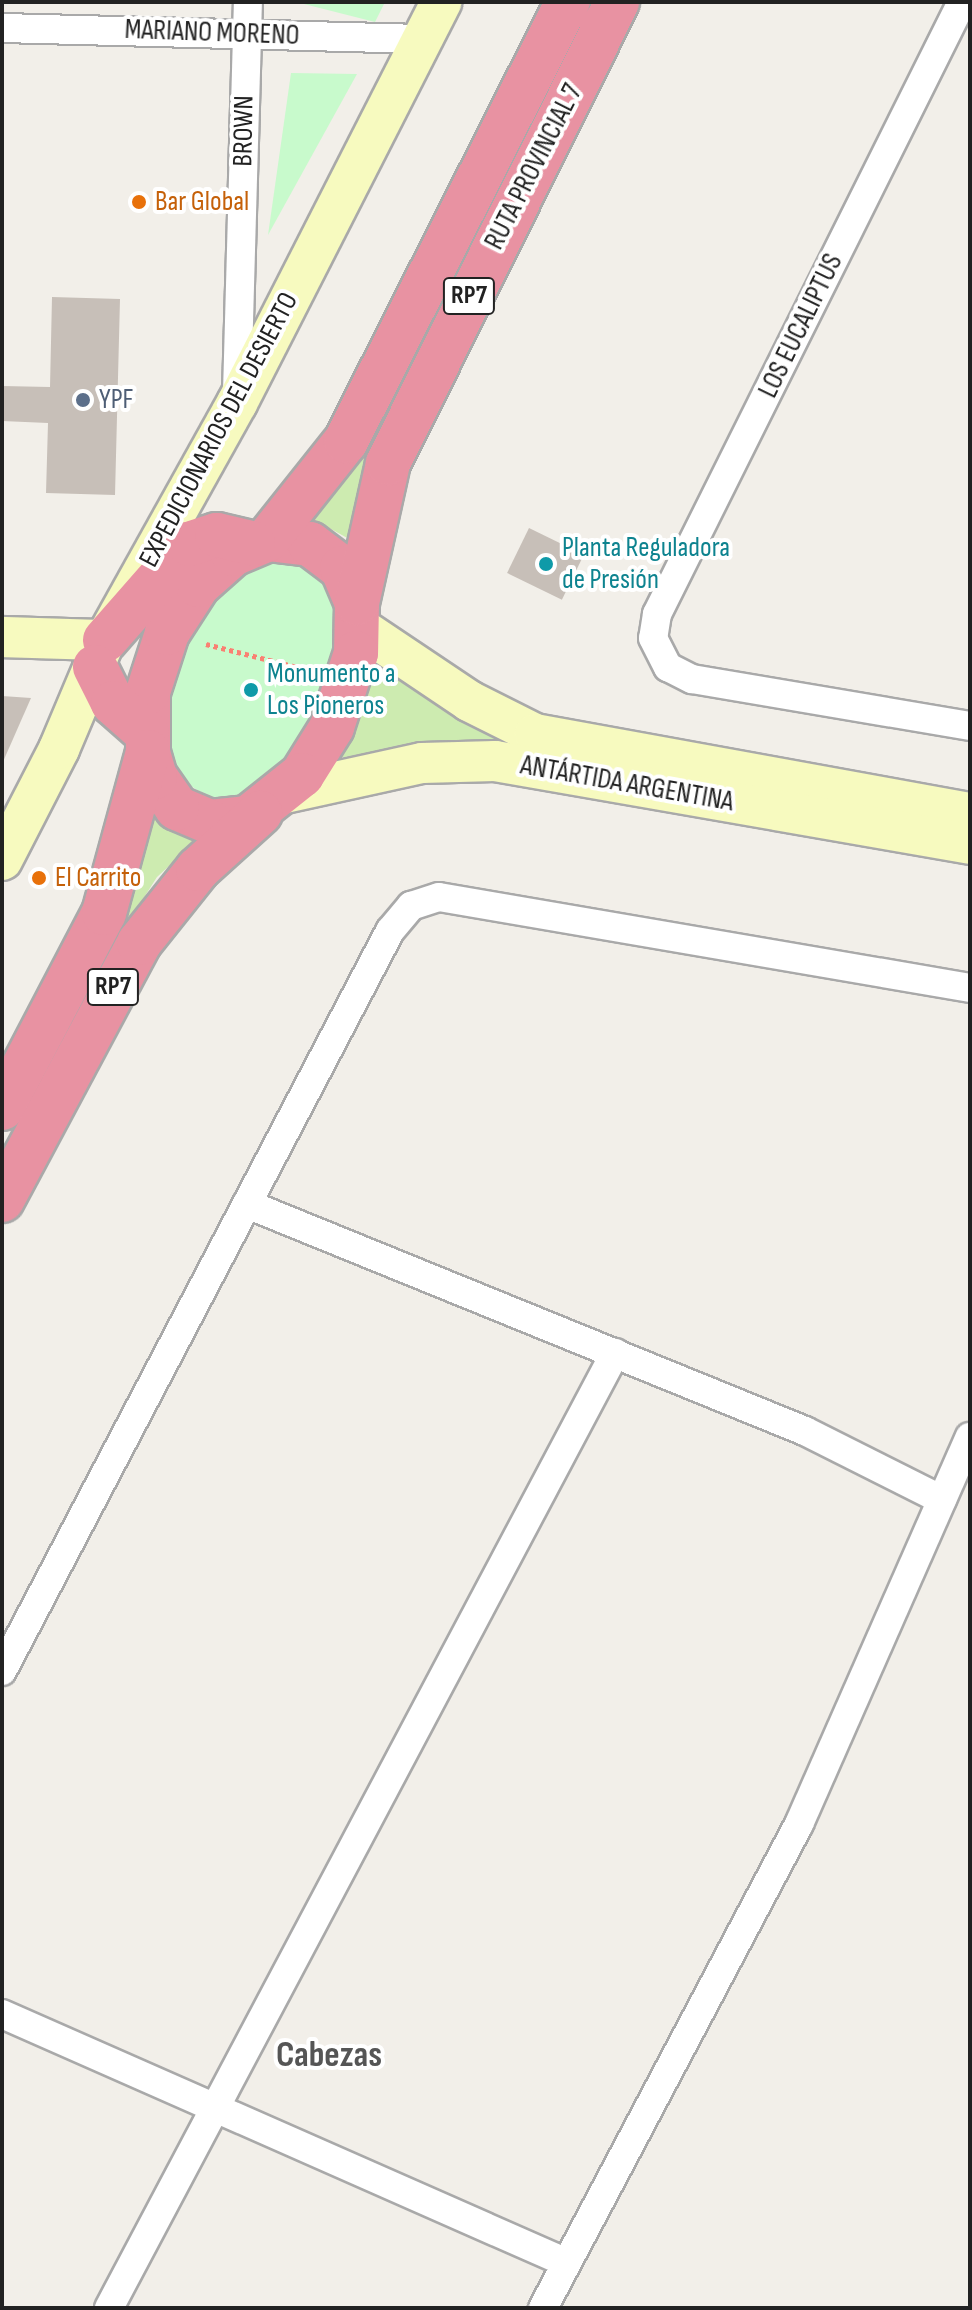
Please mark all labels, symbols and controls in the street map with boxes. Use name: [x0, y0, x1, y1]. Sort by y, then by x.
street label: MARIANO MORENO: [124, 13, 300, 53]
street label: RUTA PROVINCIAL 7: [478, 79, 590, 255]
street label: BROWN: [227, 95, 261, 167]
place label: Bar Global: [155, 185, 249, 219]
marker: Bar Global: [130, 193, 148, 211]
street label: LOS EUCALIPTUS: [752, 249, 850, 403]
road number: RP7: [441, 274, 497, 318]
street label: EXPEDICIONARIOS DEL DESIERTO: [132, 287, 306, 573]
place label: YPF: [99, 383, 134, 417]
marker: YPF: [74, 391, 92, 409]
place label: Planta Reguladora de Presión: [562, 531, 730, 597]
marker: Planta Reguladora de Presión: [537, 555, 555, 573]
place label: Monumento a Los Pioneros: [267, 657, 396, 723]
marker: Monumento a Los Pioneros: [242, 681, 260, 699]
street label: ANTÁRTIDA ARGENTINA: [518, 749, 736, 819]
place label: El Carrito: [55, 861, 141, 895]
marker: El Carrito: [30, 869, 48, 887]
road number: RP7: [85, 965, 141, 1009]
district label: Cabezas: [276, 2034, 382, 2078]

